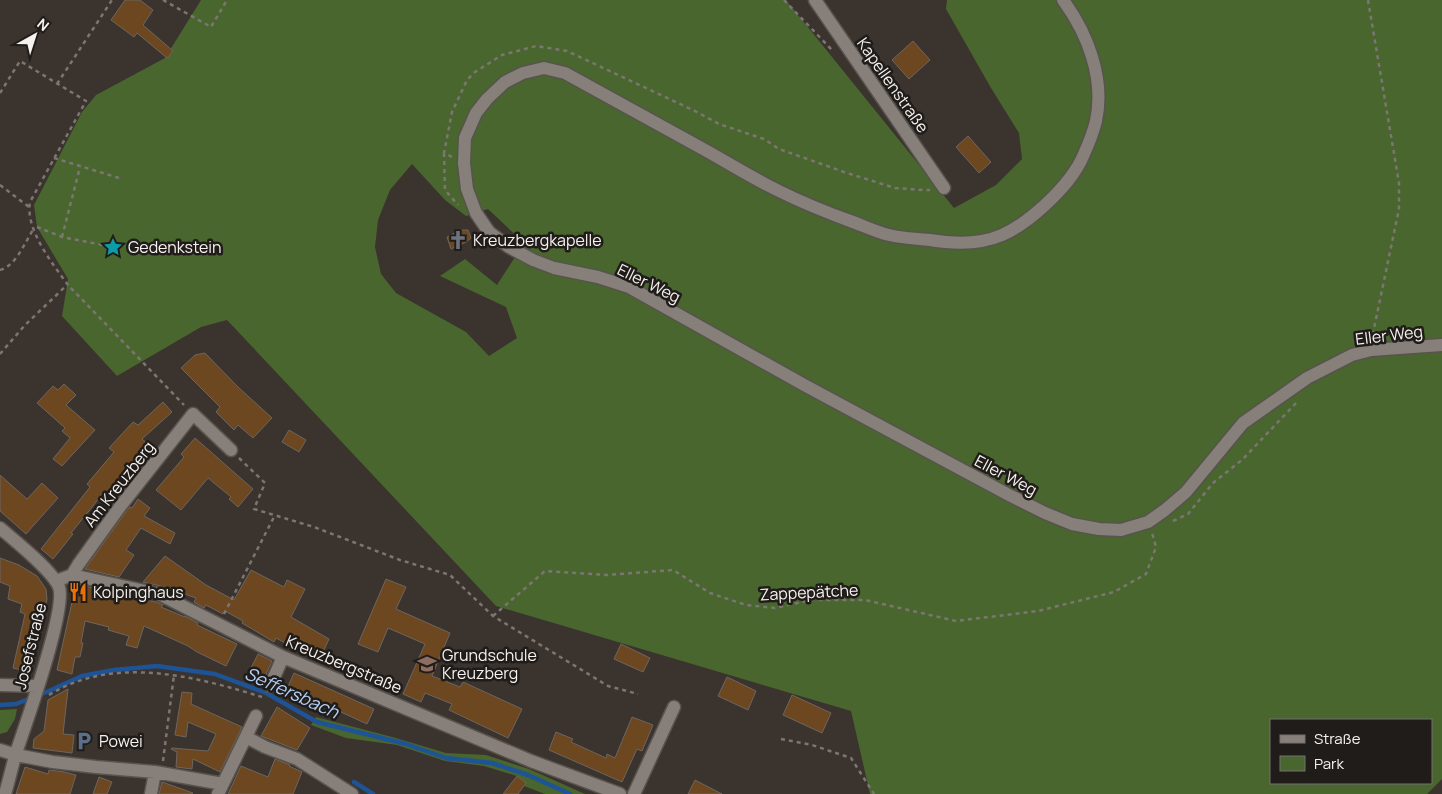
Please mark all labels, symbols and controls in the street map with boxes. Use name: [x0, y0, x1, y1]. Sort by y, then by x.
north arrow: [10, 10, 60, 60]
text: N: [34, 14, 53, 35]
street label: Kapellenstraße: [852, 33, 934, 137]
church icon: Kreuzbergkapelle: [447, 229, 469, 251]
place label: Kreuzbergkapelle: [473, 229, 602, 251]
place icon: Gedenkstein: [102, 236, 124, 258]
place label: Gedenkstein: [128, 236, 222, 258]
street label: Eller Weg: [614, 258, 684, 308]
street label: Eller Weg: [1354, 320, 1424, 350]
street label: Am Kreuzberg: [79, 437, 159, 531]
street label: Eller Weg: [971, 449, 1041, 501]
street label: Zappepätche: [759, 578, 859, 606]
restaurant icon: Kolpinghaus: [67, 581, 89, 603]
place label: Kolpinghaus: [93, 581, 184, 603]
street label: Josefstraße: [9, 601, 51, 691]
street label: Kreuzbergstraße: [283, 630, 405, 698]
place label: Grundschule Kreuzberg: [442, 644, 537, 684]
school or university icon: Grundschule Kreuzberg: [416, 653, 438, 675]
water label: Seffersbach: [241, 661, 344, 724]
legend: [1270, 719, 1432, 784]
text: Straße: [1314, 728, 1361, 749]
parking icon: Powei: [73, 730, 95, 752]
place label: Powei: [99, 730, 143, 752]
text: Park: [1314, 753, 1344, 774]

